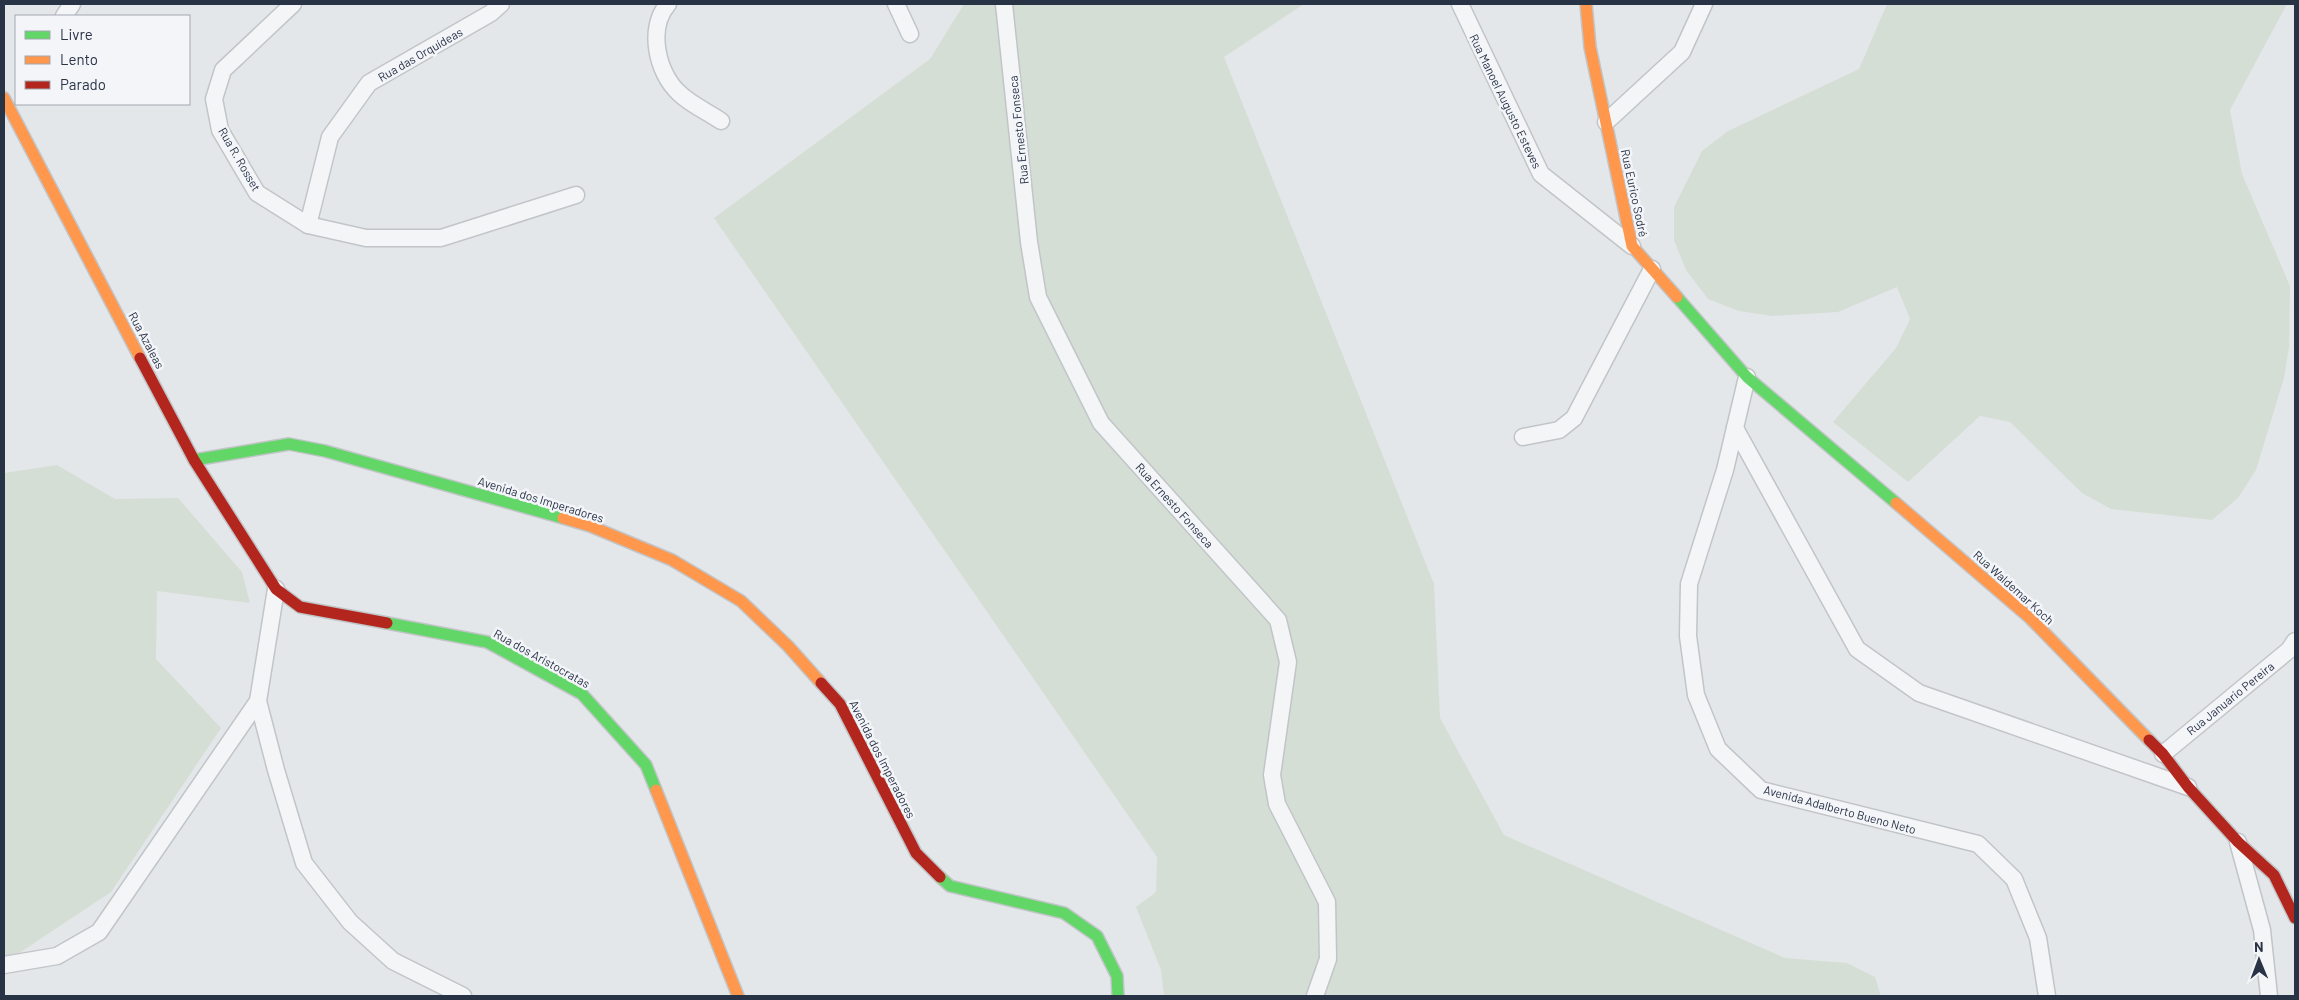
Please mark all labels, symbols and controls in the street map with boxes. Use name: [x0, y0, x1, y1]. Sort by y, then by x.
legend: [15, 15, 190, 105]
street label: Rua das Orquídeas: [375, 24, 465, 84]
text: Livre: [60, 25, 93, 43]
street label: Rua Manoel Augusto Esteves: [1467, 31, 1545, 171]
text: Lento: [60, 50, 98, 68]
text: Parado: [60, 75, 106, 93]
street label: Rua Ernesto Fonseca: [1005, 75, 1031, 185]
street label: Rua R. Rosset: [216, 125, 264, 193]
street label: Rua Eurico Sodré: [1619, 148, 1651, 238]
street label: Rua Azaleas: [126, 309, 168, 371]
street label: Rua Ernesto Fonseca: [1133, 460, 1217, 550]
street label: Avenida dos Imperadores: [476, 473, 606, 525]
street label: Rua Waldemar Koch: [1971, 547, 2057, 627]
street label: Rua dos Aristocratas: [491, 626, 593, 690]
street label: Rua Januario Pereira: [2184, 658, 2276, 738]
street label: Avenida dos Imperadores: [847, 698, 919, 821]
street label: Avenida Adalberto Bueno Neto: [1762, 782, 1918, 836]
north arrow: [2234, 935, 2284, 985]
text: N: [2254, 938, 2264, 955]

